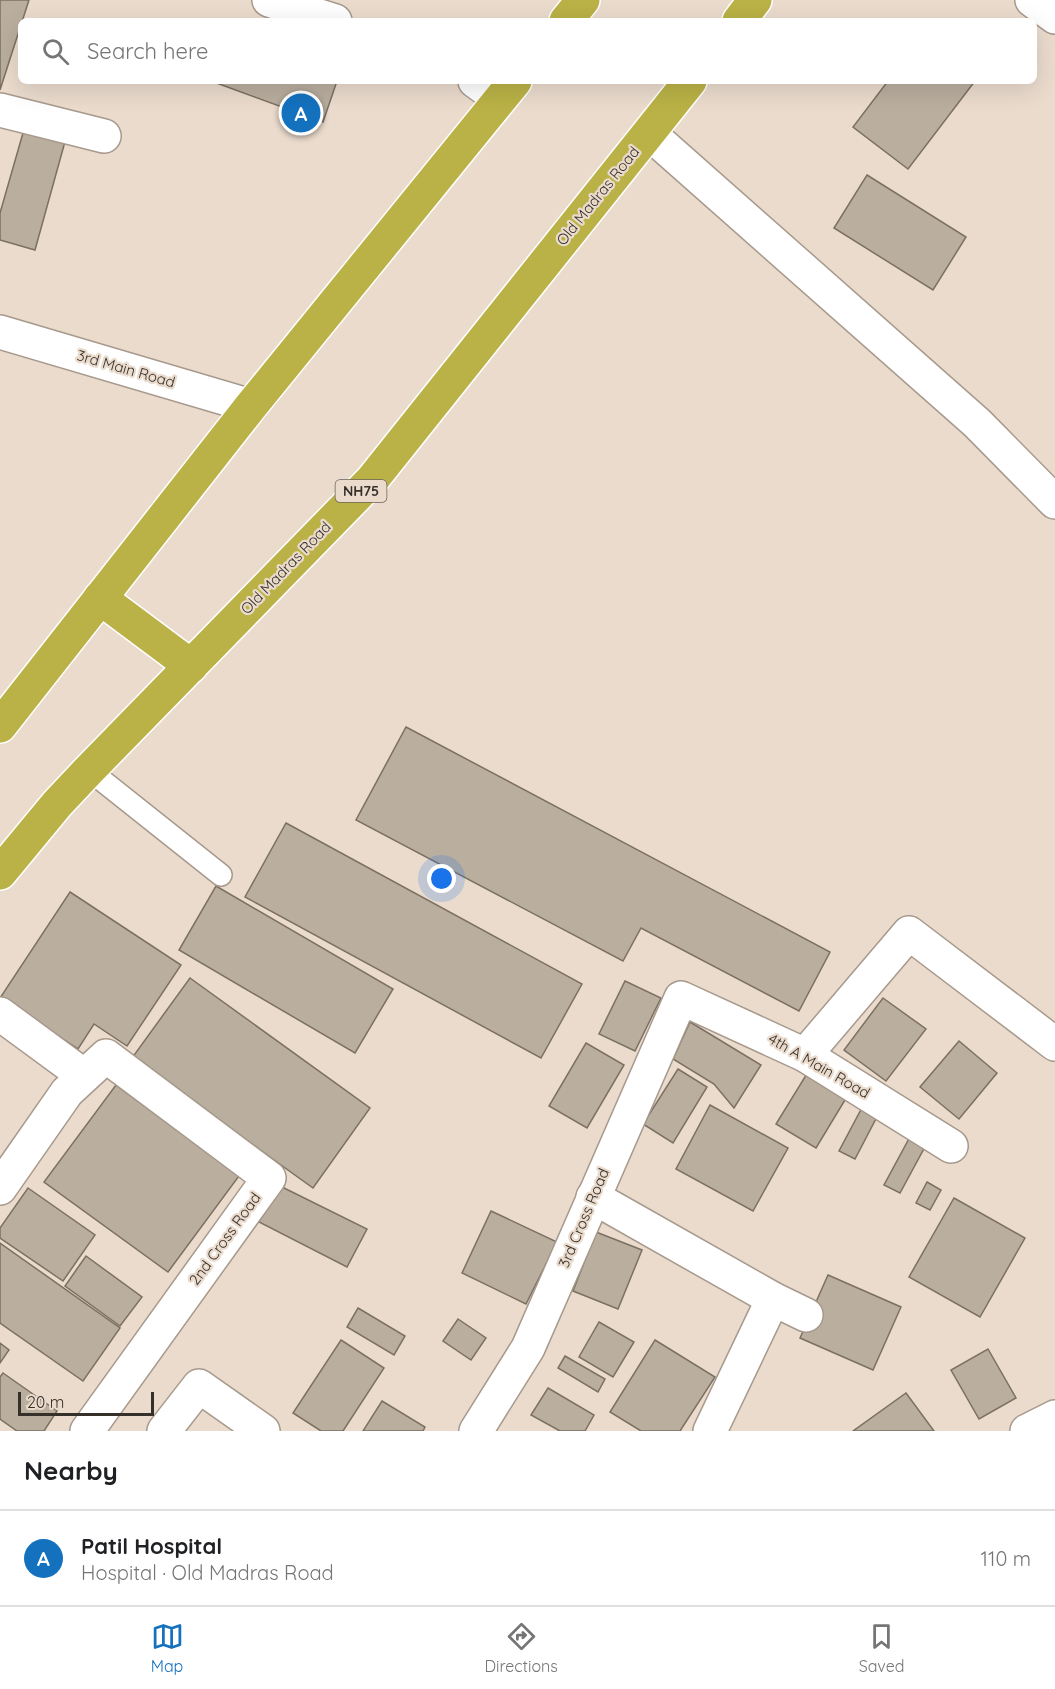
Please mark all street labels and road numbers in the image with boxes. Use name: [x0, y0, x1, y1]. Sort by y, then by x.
street label: Old Madras Road: [552, 142, 643, 249]
street label: 3rd Main Road: [75, 345, 177, 392]
road number: NH75: [336, 480, 386, 502]
street label: Old Madras Road: [237, 517, 335, 618]
street label: 4th A Main Road: [765, 1029, 873, 1102]
street label: 3rd Cross Road: [554, 1165, 613, 1270]
street label: 2nd Cross Road: [185, 1189, 265, 1289]

